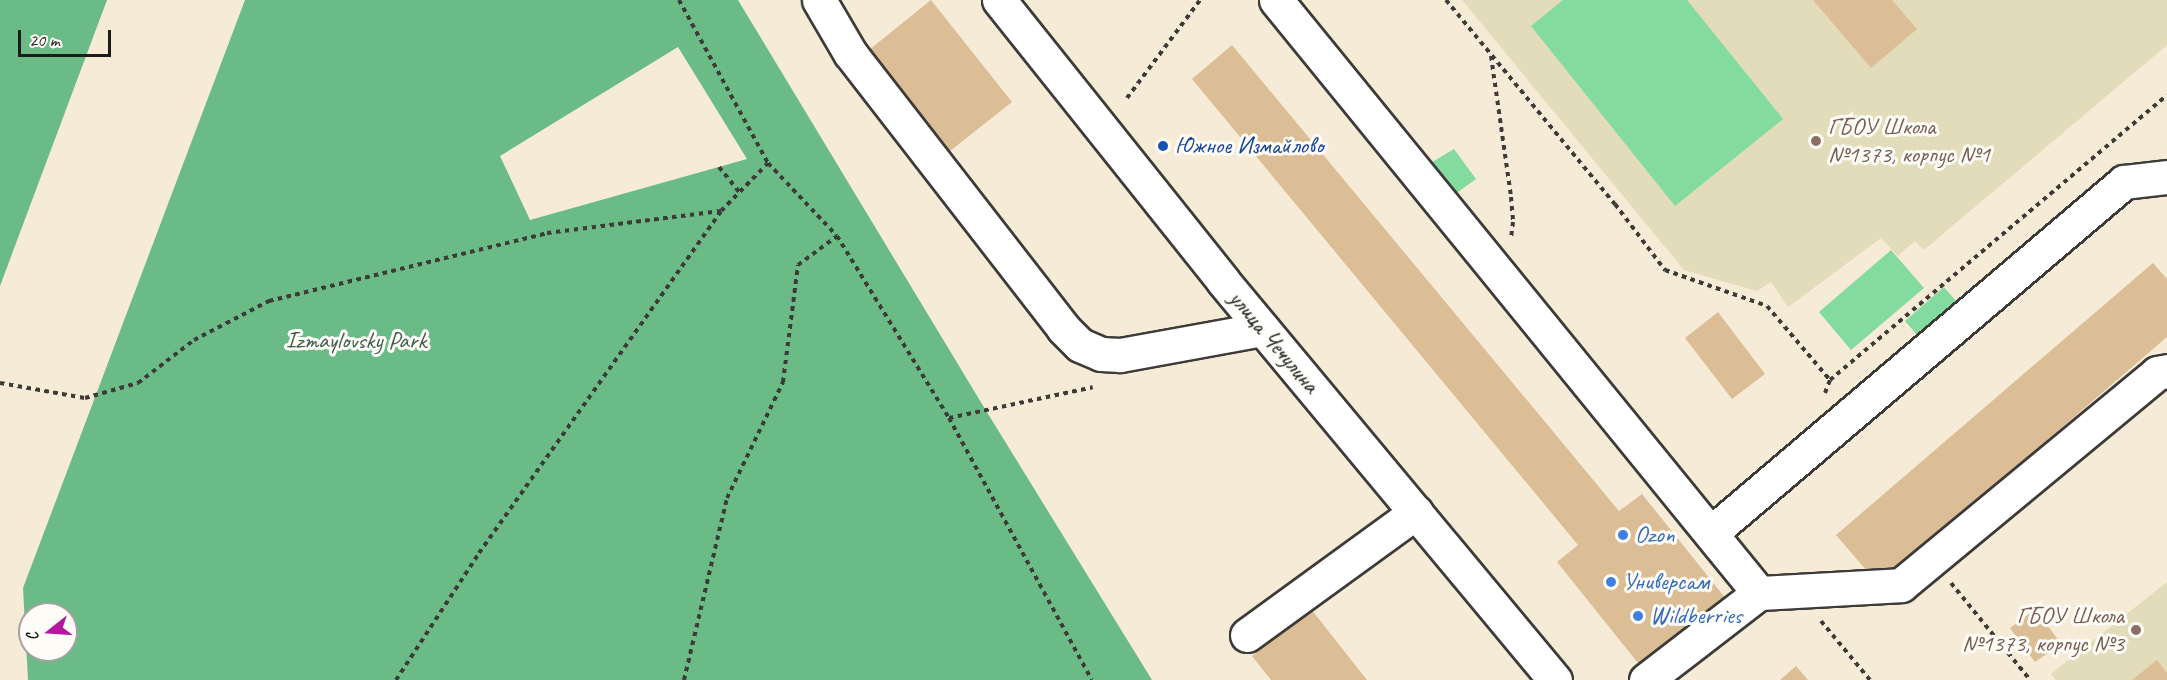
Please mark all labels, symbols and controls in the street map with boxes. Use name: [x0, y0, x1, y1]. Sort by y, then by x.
scale bar: [21, 18, 114, 56]
text: 20 m: [29, 29, 60, 51]
place label: ГБОУ Школа №1373, корпус №1: [1828, 113, 1990, 169]
place label: Южное Измайлово: [1175, 132, 1326, 160]
marker: ГБОУ Школа №1373, корпус №1: [1809, 134, 1823, 148]
marker: Южное Измайлово: [1156, 139, 1170, 153]
street label: улица Чечулина: [1223, 285, 1325, 399]
park label: Izmaylovsky Park: [286, 327, 426, 355]
place label: Ozon: [1635, 521, 1674, 549]
marker: Ozon: [1616, 528, 1630, 542]
place label: Универсам: [1623, 568, 1709, 596]
marker: Универсам: [1604, 575, 1618, 589]
north arrow: [18, 602, 78, 662]
place label: Wildberries: [1650, 602, 1742, 630]
place label: ГБОУ Школа №1373, корпус №3: [1962, 602, 2124, 658]
marker: Wildberries: [1631, 609, 1645, 623]
marker: ГБОУ Школа №1373, корпус №3: [2129, 623, 2143, 637]
text: С: [22, 630, 43, 643]

